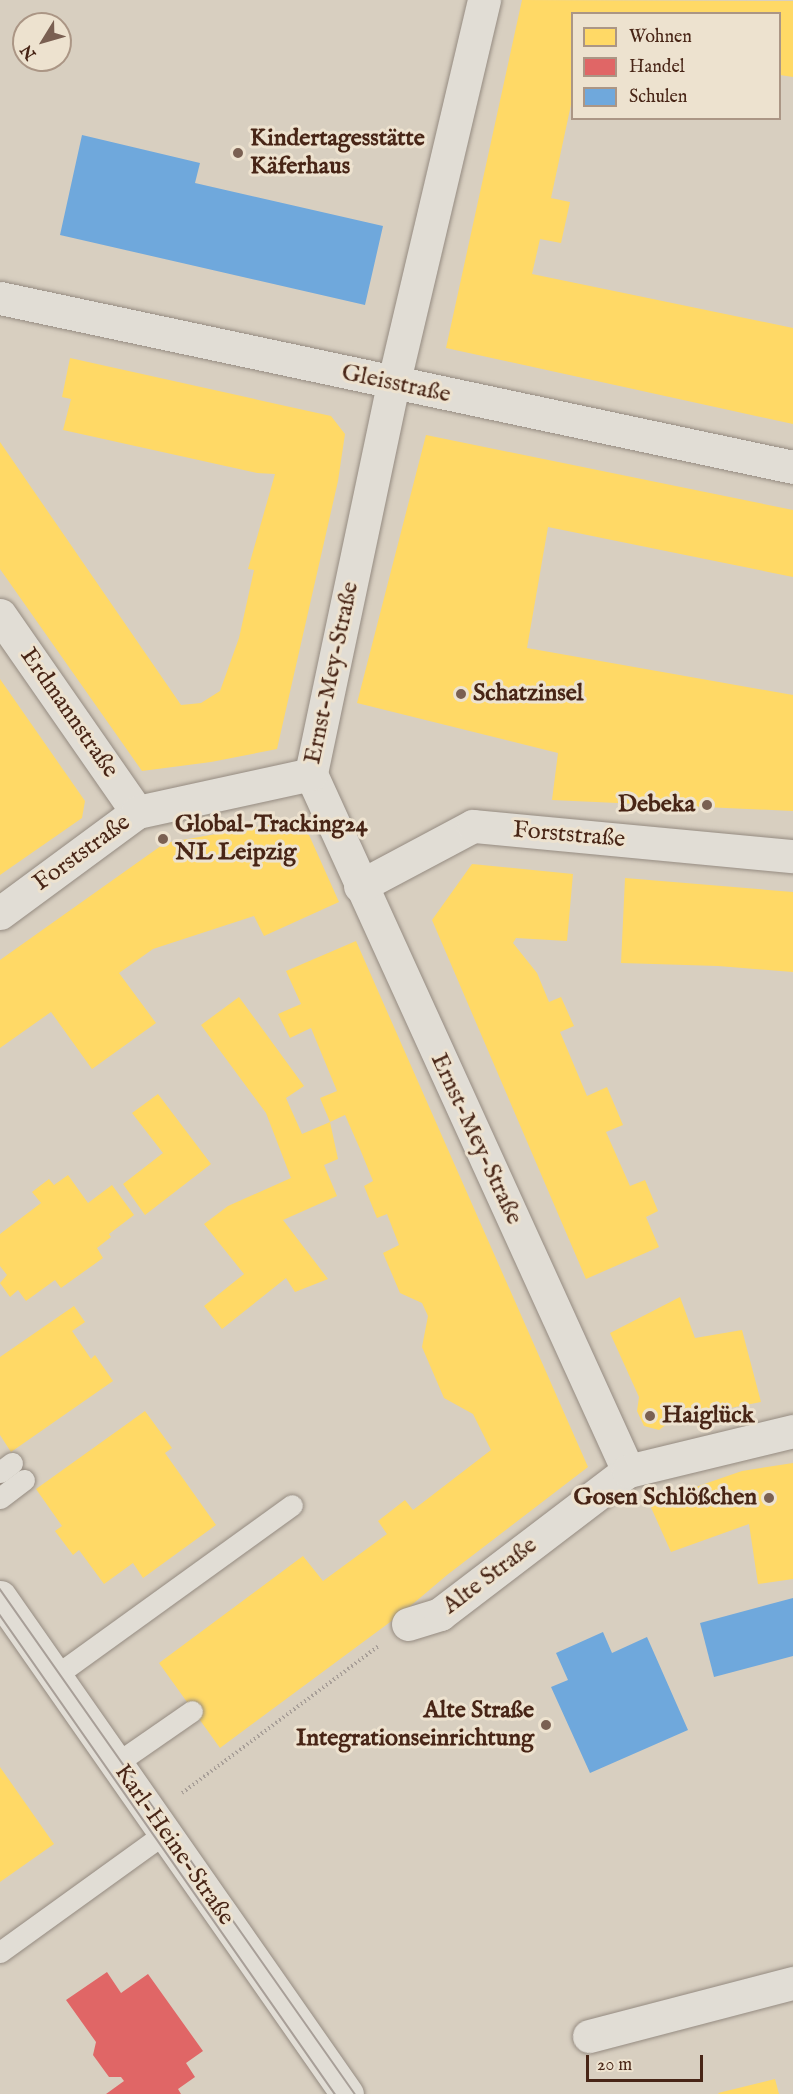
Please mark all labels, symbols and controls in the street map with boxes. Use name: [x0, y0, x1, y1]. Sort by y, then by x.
north arrow: [12, 12, 72, 72]
legend: [571, 12, 781, 120]
text: Wohnen: [629, 26, 692, 49]
text: N: [17, 40, 41, 63]
text: Handel: [629, 56, 685, 79]
text: Schulen: [629, 86, 687, 109]
place label: Kindertagesstätte Käferhaus: [250, 125, 425, 181]
marker: Kindertagesstätte Käferhaus: [231, 146, 245, 160]
street label: Gleisstraße: [339, 358, 453, 410]
street label: Ernst-Mey-Straße: [299, 579, 365, 767]
street label: Erdmannstraße: [14, 642, 124, 784]
place label: Schatzinsel: [473, 680, 583, 708]
marker: Schatzinsel: [454, 687, 468, 701]
place label: Debeka: [618, 791, 695, 819]
marker: Debeka: [700, 798, 714, 812]
street label: Forststraße: [28, 808, 136, 898]
place label: Global-Tracking24 NL Leipzig: [175, 811, 368, 867]
street label: Forststraße: [512, 816, 626, 854]
marker: Global-Tracking24 NL Leipzig: [156, 832, 170, 846]
street label: Ernst-Mey-Straße: [424, 1049, 528, 1229]
place label: Haiglück: [662, 1402, 754, 1430]
marker: Haiglück: [643, 1409, 657, 1423]
place label: Gosen Schlößchen: [574, 1484, 757, 1512]
marker: Gosen Schlößchen: [762, 1491, 776, 1505]
street label: Alte Straße: [437, 1531, 543, 1621]
place label: Alte Straße Integrationseinrichtung: [296, 1697, 534, 1753]
marker: Alte Straße Integrationseinrichtung: [539, 1718, 553, 1732]
street label: Karl-Heine-Straße: [108, 1759, 240, 1931]
scale bar: [589, 2043, 706, 2081]
text: 20 m: [597, 2054, 632, 2077]

